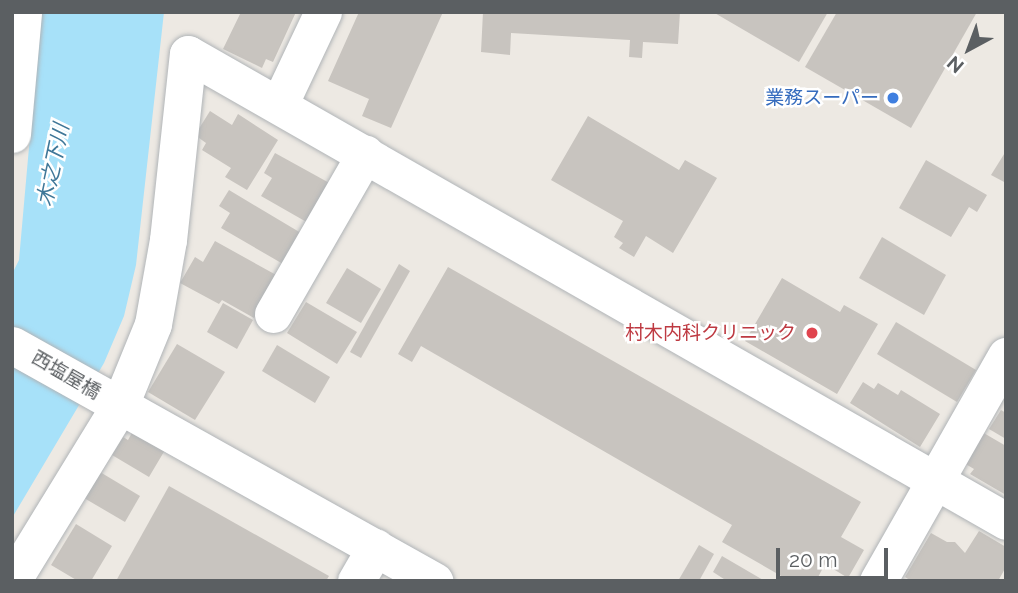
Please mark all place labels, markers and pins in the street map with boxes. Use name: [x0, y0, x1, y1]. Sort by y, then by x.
place label: 業務スーパー: [765, 87, 879, 109]
marker: 業務スーパー: [885, 90, 901, 106]
place label: 村木内科クリニック: [625, 322, 796, 344]
marker: 村木内科クリニック: [802, 323, 822, 343]

